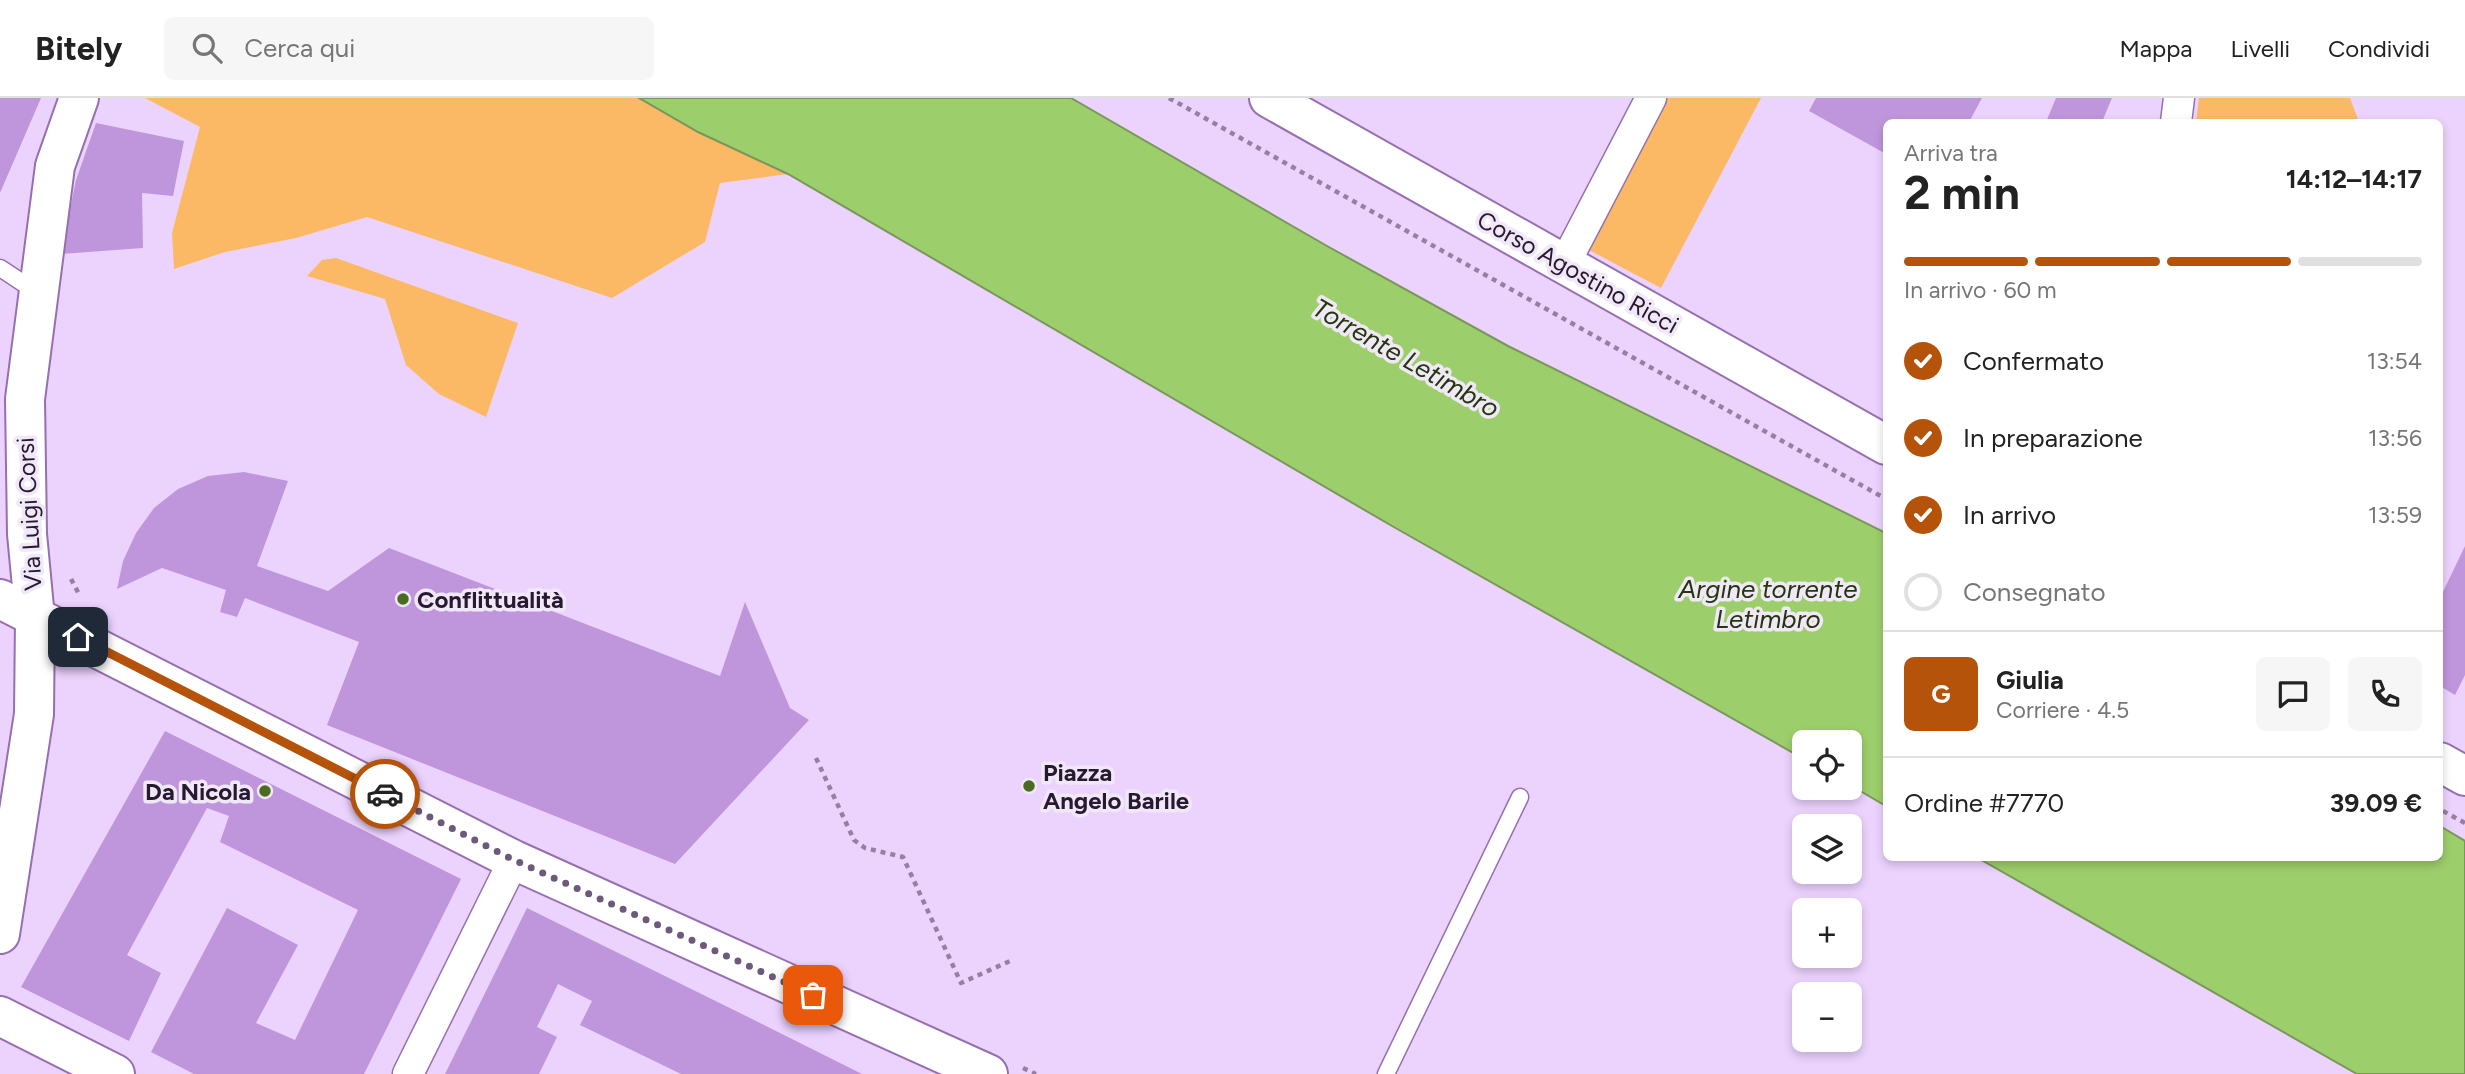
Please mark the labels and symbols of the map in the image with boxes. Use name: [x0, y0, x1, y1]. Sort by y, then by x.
street label: Corso Agostino Ricci: [1472, 205, 1684, 339]
water label: Torrente Letimbro: [1307, 292, 1505, 424]
street label: Via Luigi Corsi: [11, 437, 47, 591]
water label: Argine torrente Letimbro: [1678, 573, 1857, 635]
place label: Conflittualità: [417, 585, 564, 614]
marker: Conflittualità: [395, 591, 411, 607]
pin: [48, 607, 108, 667]
place label: Piazza Angelo Barile: [1043, 758, 1189, 815]
courier: [350, 759, 420, 829]
place label: Da Nicola: [145, 777, 251, 806]
marker: Piazza Angelo Barile: [1021, 778, 1037, 794]
marker: Da Nicola: [257, 783, 273, 799]
pin: [783, 965, 843, 1025]

